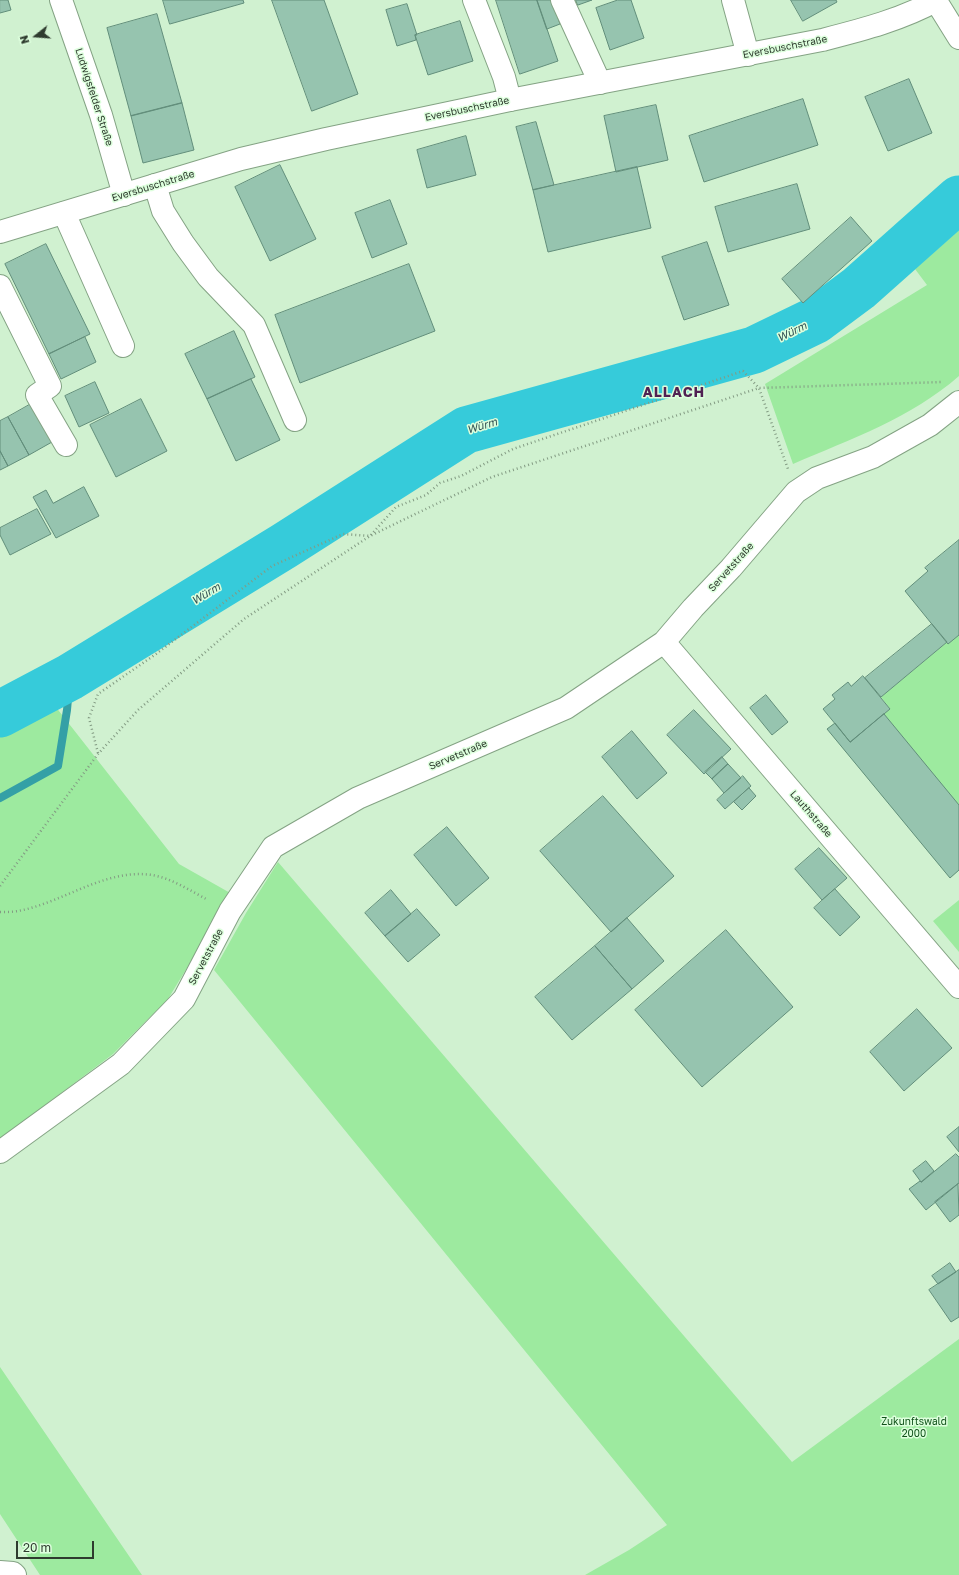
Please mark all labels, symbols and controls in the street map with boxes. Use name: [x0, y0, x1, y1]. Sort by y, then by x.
north arrow: [16, 16, 56, 56]
street label: Eversbuschstraße: [742, 33, 828, 61]
text: N: [17, 34, 31, 46]
street label: Ludwigsfelder Straße: [73, 47, 115, 147]
street label: Eversbuschstraße: [424, 94, 510, 124]
street label: Eversbuschstraße: [110, 168, 196, 204]
water label: Würm: [775, 319, 809, 345]
district label: ALLACH: [643, 385, 705, 401]
water label: Würm: [465, 415, 499, 437]
street label: Servetstraße: [706, 540, 756, 594]
water label: Würm: [189, 580, 223, 608]
street label: Servetstraße: [427, 737, 489, 773]
street label: Lauthstraße: [787, 788, 835, 840]
street label: Servetstraße: [186, 927, 226, 987]
park label: Zukunftswald 2000: [881, 1416, 947, 1440]
scale bar: [18, 1533, 96, 1559]
text: 20 m: [23, 1540, 51, 1555]

